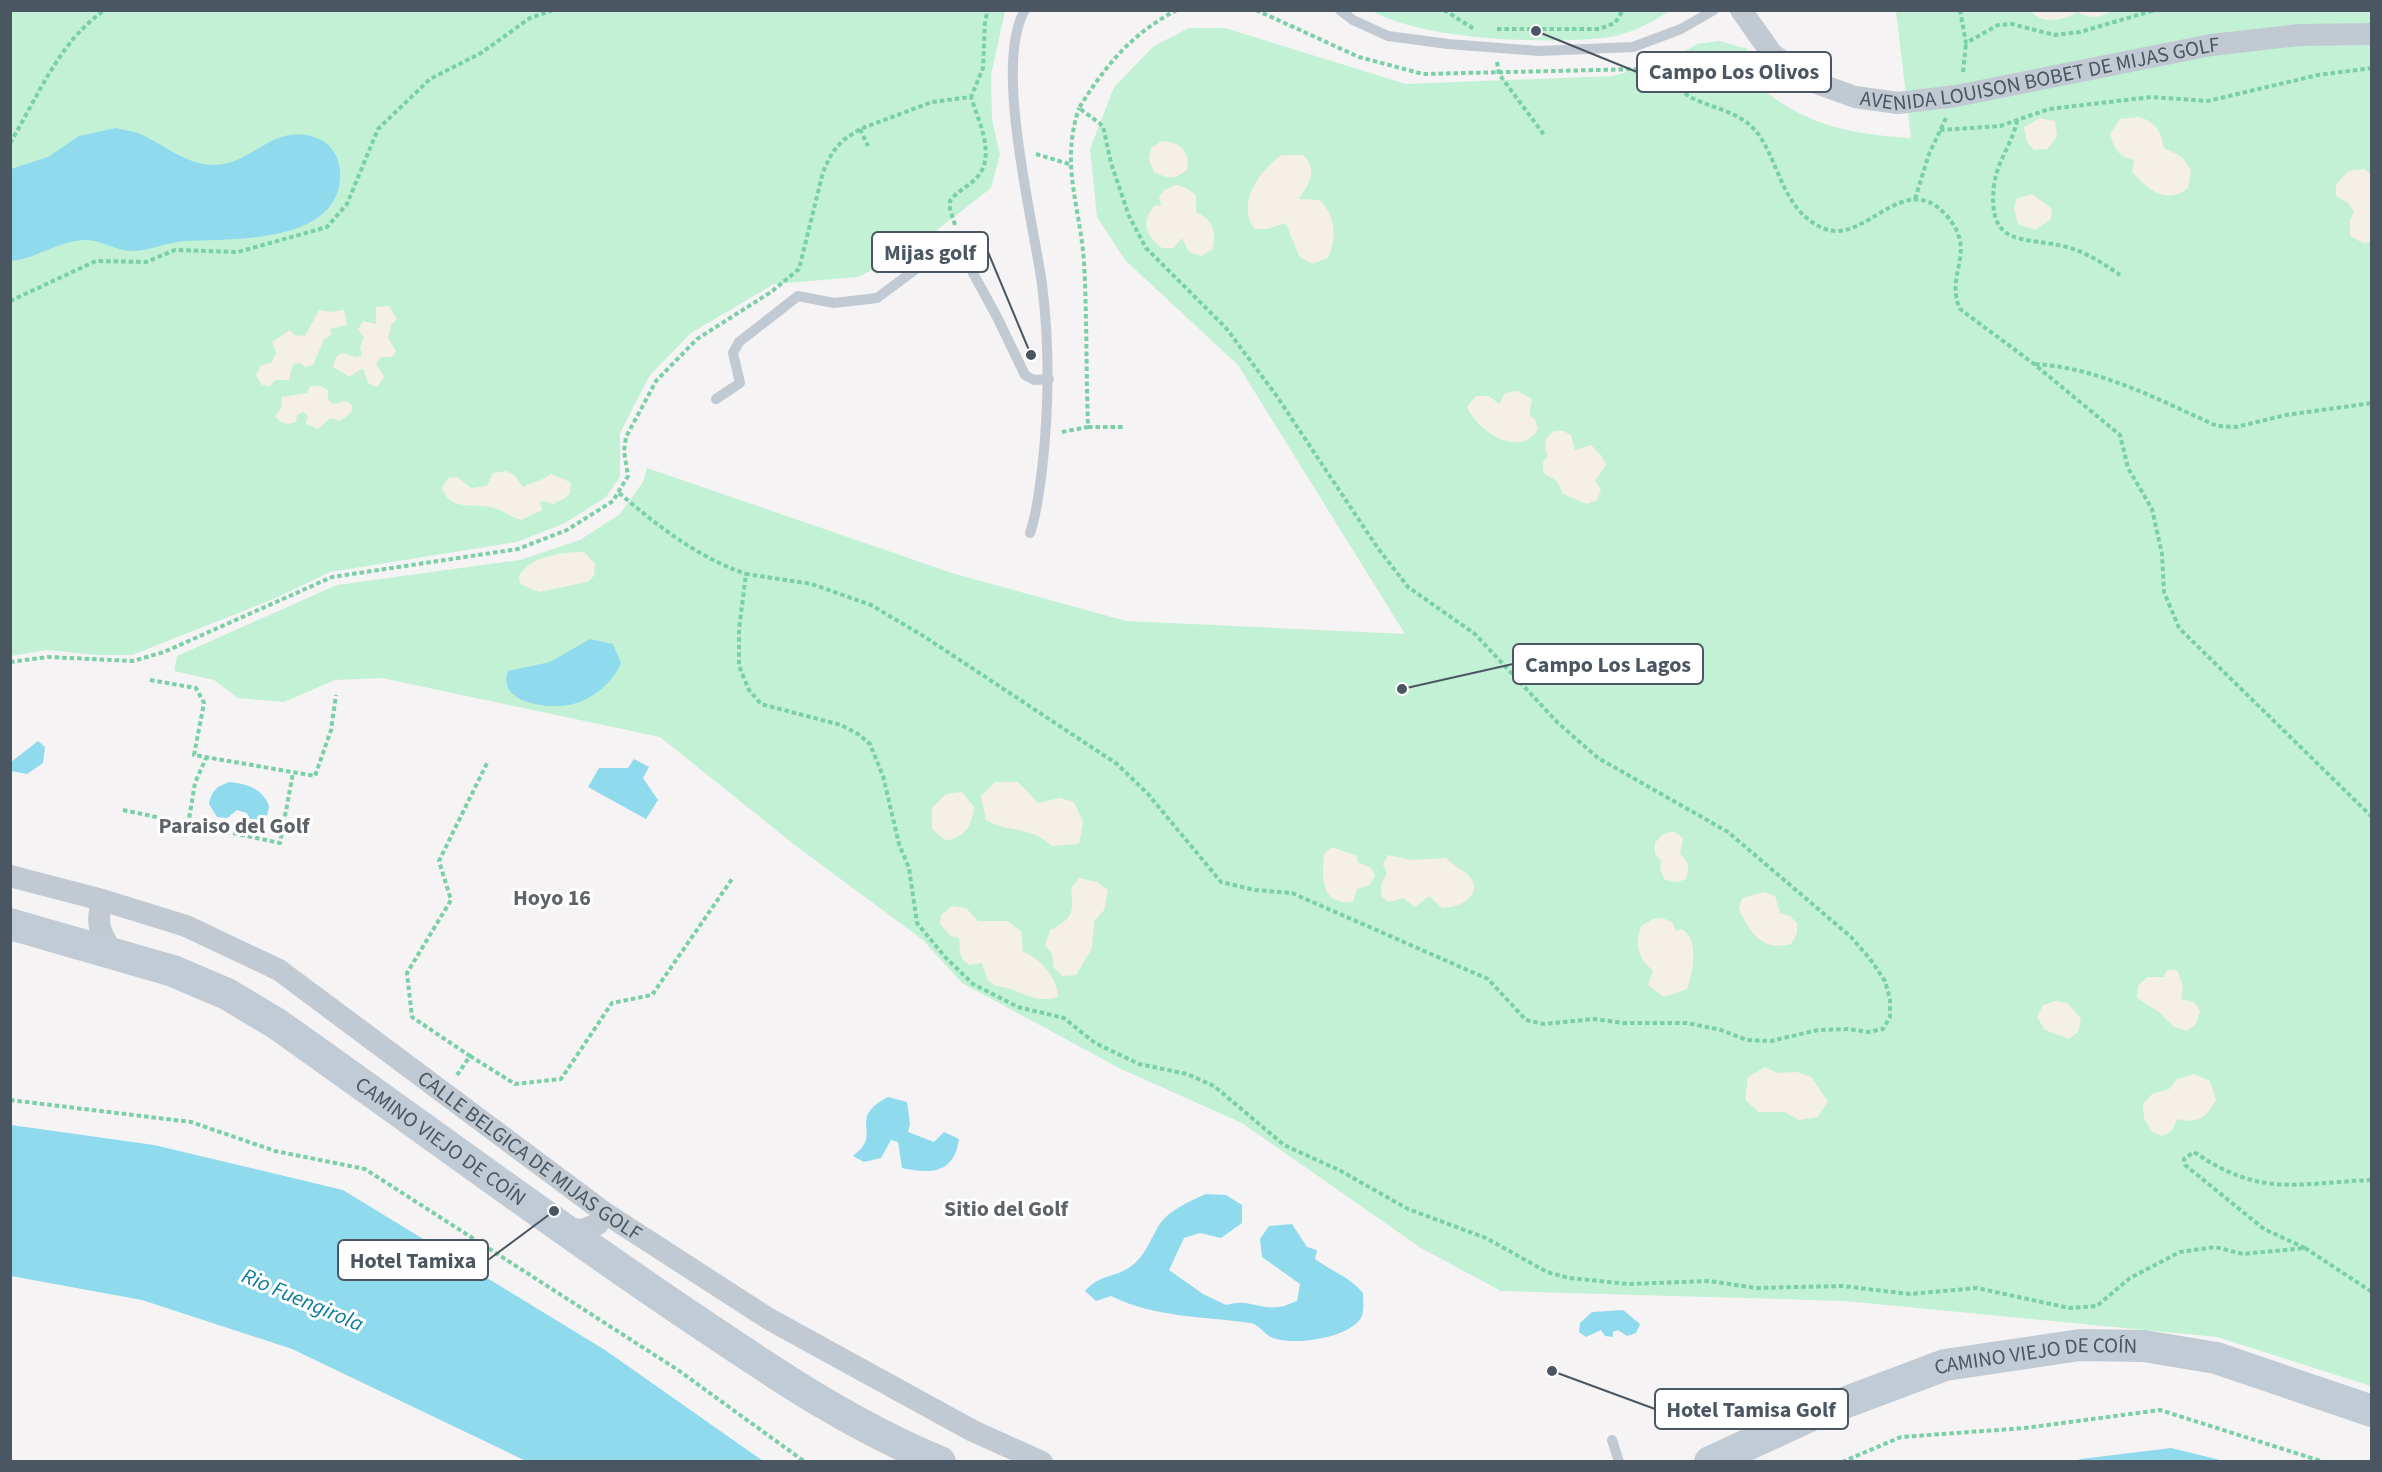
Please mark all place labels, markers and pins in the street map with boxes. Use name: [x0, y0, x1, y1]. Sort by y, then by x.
callout: Campo Los Olivos: [1637, 52, 1831, 92]
callout: Mijas golf: [872, 232, 988, 272]
callout: Campo Los Lagos: [1513, 644, 1703, 684]
callout: Hotel Tamixa: [338, 1240, 488, 1280]
callout: Hotel Tamisa Golf: [1655, 1389, 1848, 1429]

